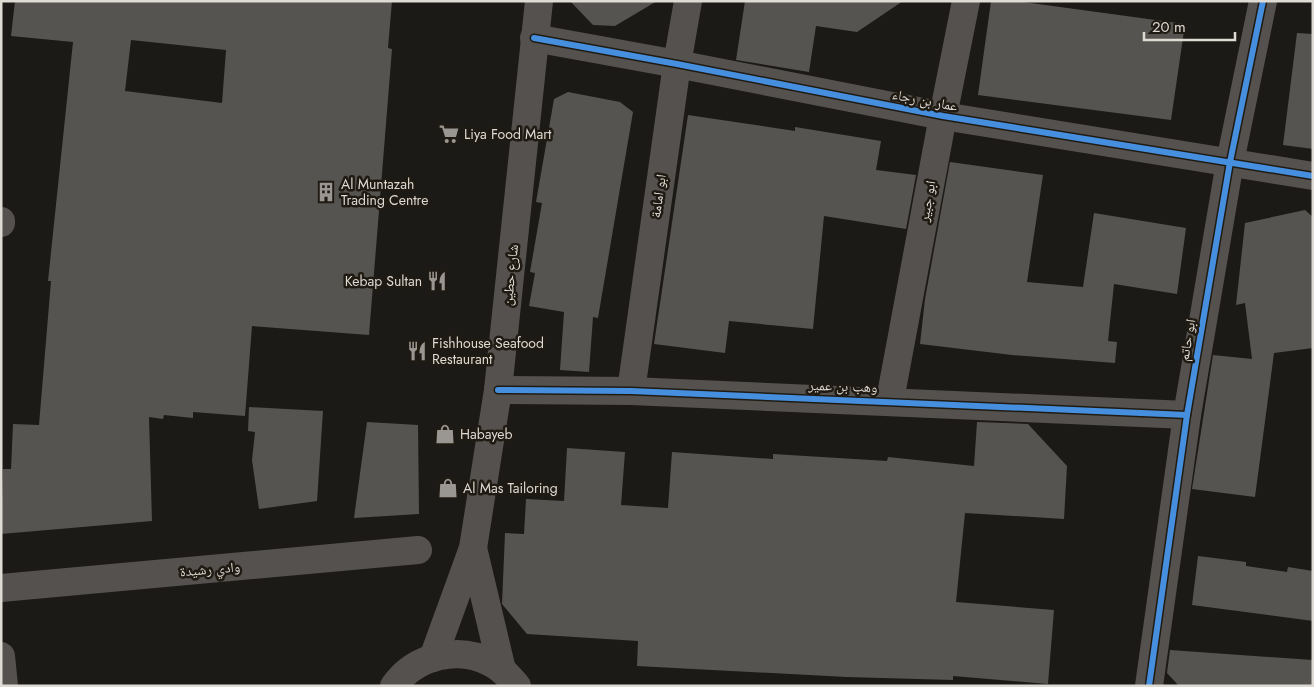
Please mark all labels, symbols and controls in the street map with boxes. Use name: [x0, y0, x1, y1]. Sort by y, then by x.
scale bar: [1144, 10, 1235, 42]
text: 20 m: [1152, 16, 1186, 38]
street label: عمار بن رجاء: [891, 84, 959, 116]
supermarket icon: Liya Food Mart: [438, 123, 460, 145]
place label: Liya Food Mart: [464, 124, 552, 144]
street label: ابو امامة: [645, 173, 671, 219]
place label: Al Muntazah Trading Centre: [341, 174, 428, 210]
street label: ابو جبير: [913, 179, 940, 224]
building icon: Al Muntazah Trading Centre: [315, 181, 337, 203]
street label: شارع حطين: [497, 243, 523, 307]
restaurant icon: Kebap Sultan: [426, 270, 448, 292]
place label: Kebap Sultan: [345, 271, 422, 291]
street label: ابو حاتم: [1173, 317, 1201, 363]
place label: Fishhouse Seafood Restaurant: [432, 333, 544, 369]
restaurant icon: Fishhouse Seafood Restaurant: [406, 340, 428, 362]
street label: وهب بن عمير: [807, 375, 878, 397]
shop icon: Habayeb: [434, 423, 456, 445]
place label: Habayeb: [460, 424, 513, 444]
shop icon: Al Mas Tailoring: [437, 477, 459, 499]
place label: Al Mas Tailoring: [463, 478, 558, 498]
street label: وادي رشيدة: [179, 556, 241, 583]

